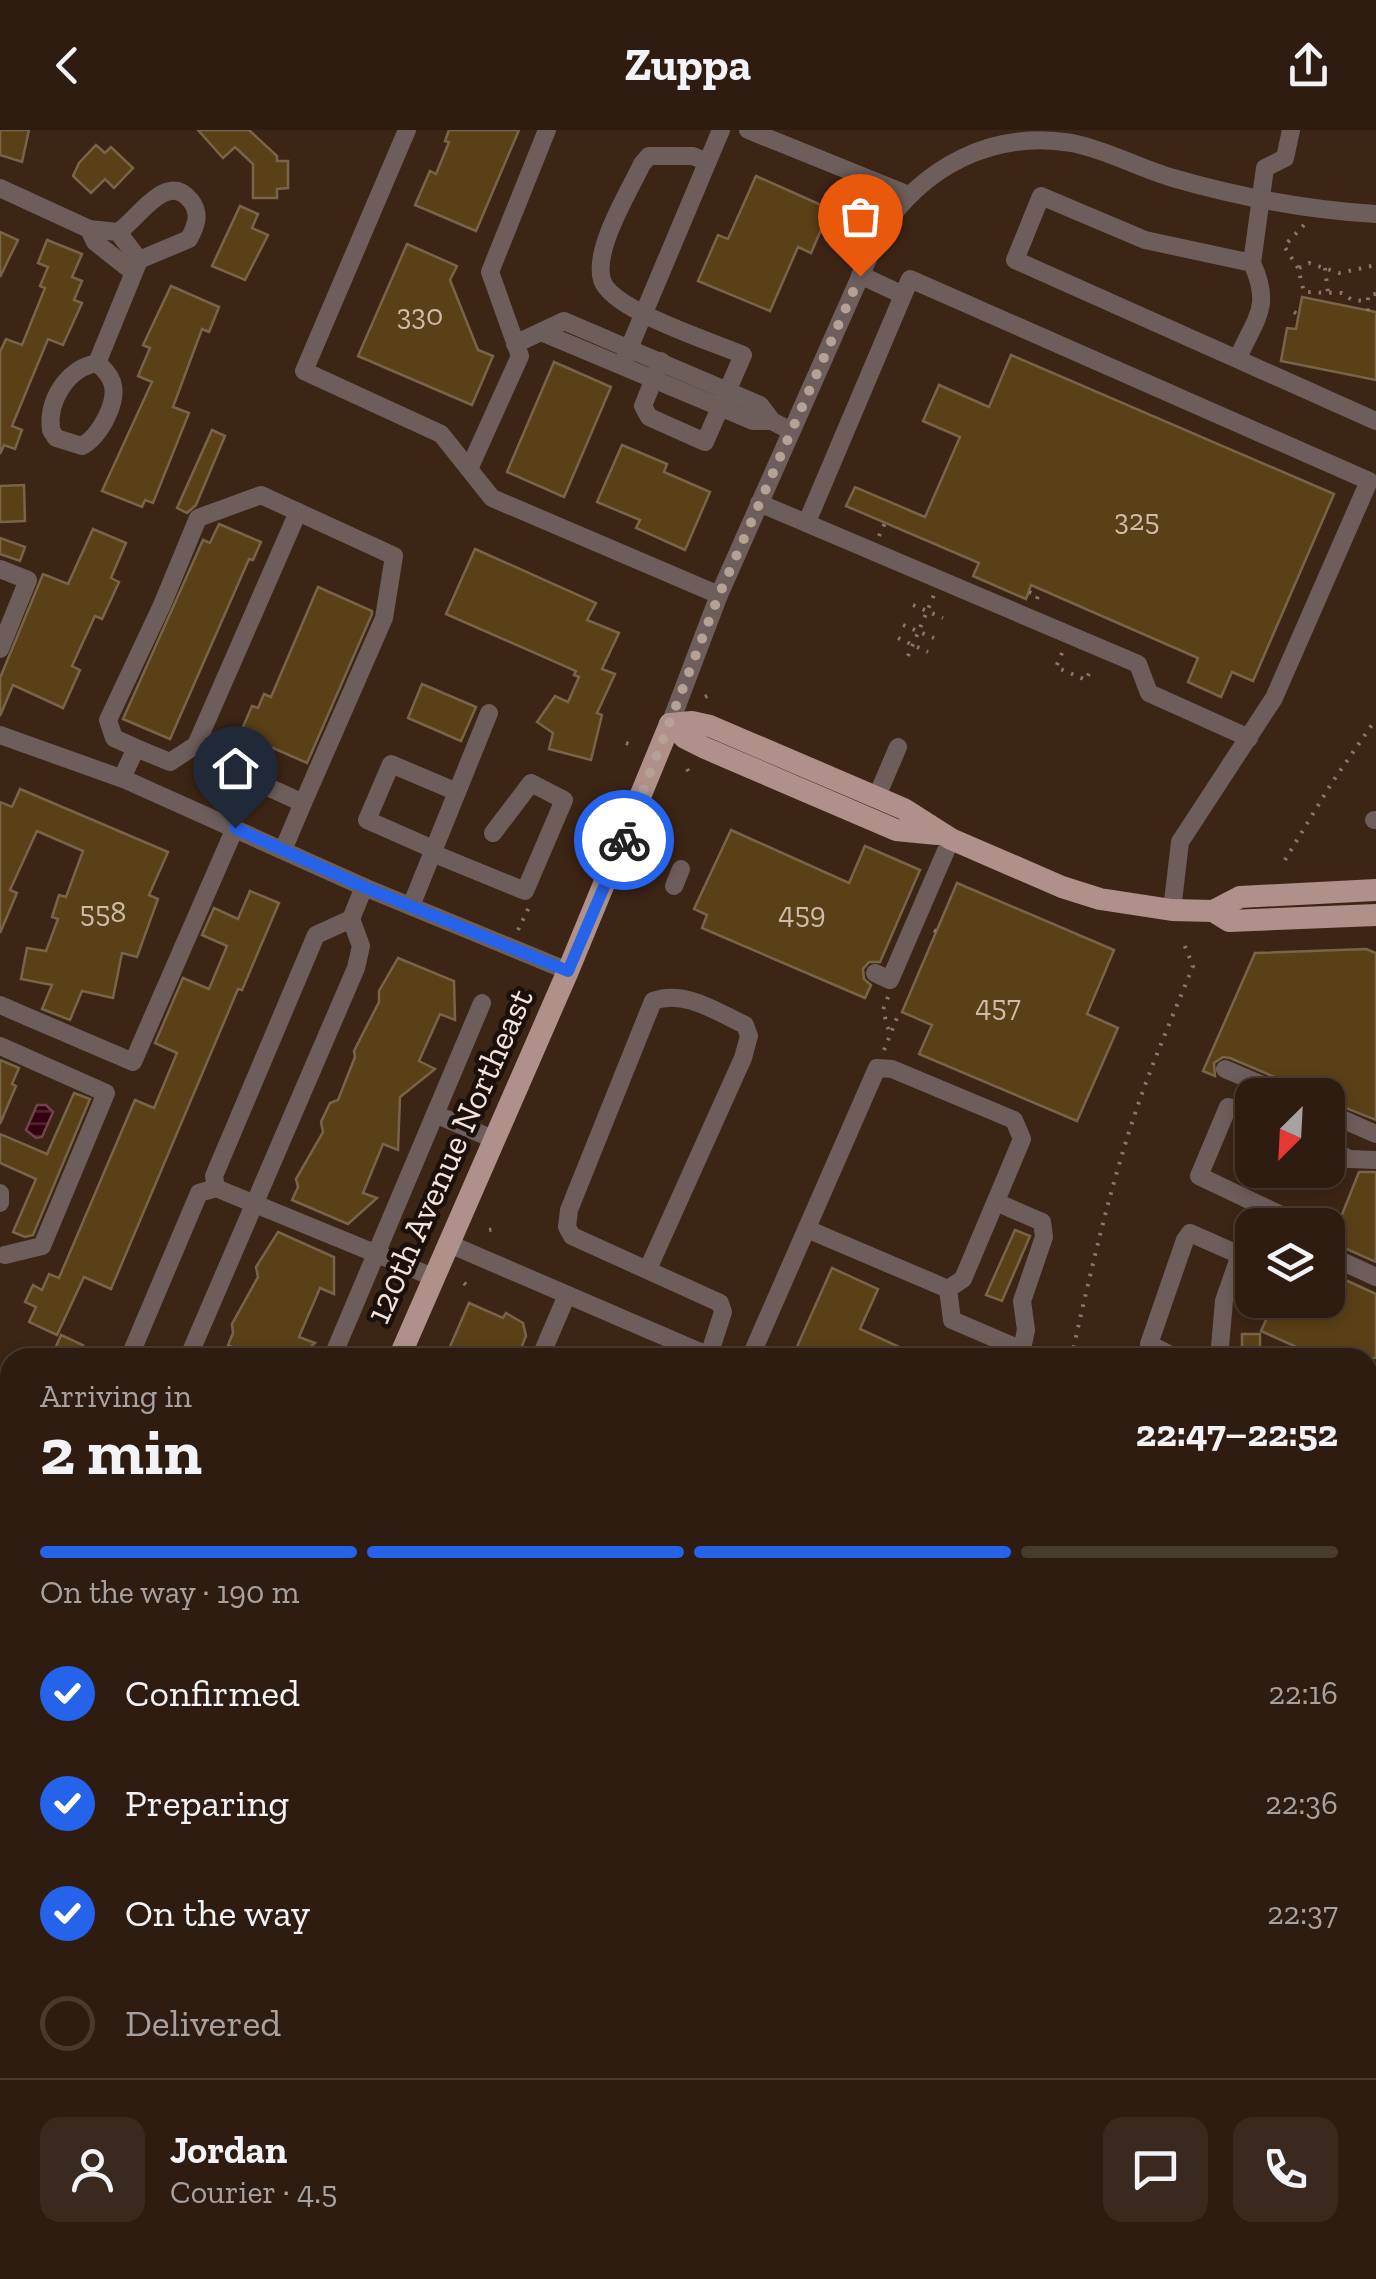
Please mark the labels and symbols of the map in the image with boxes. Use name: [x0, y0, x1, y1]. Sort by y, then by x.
pin: [818, 174, 903, 277]
house number: 330: [397, 297, 443, 333]
house number: 325: [1114, 502, 1160, 538]
pin: [193, 726, 278, 829]
courier: [574, 790, 674, 890]
house number: 558: [80, 894, 126, 930]
house number: 459: [778, 895, 826, 931]
street label: 120th Avenue Northeast: [356, 982, 542, 1330]
house number: 457: [975, 988, 1021, 1024]
north arrow: [1235, 1078, 1345, 1188]

